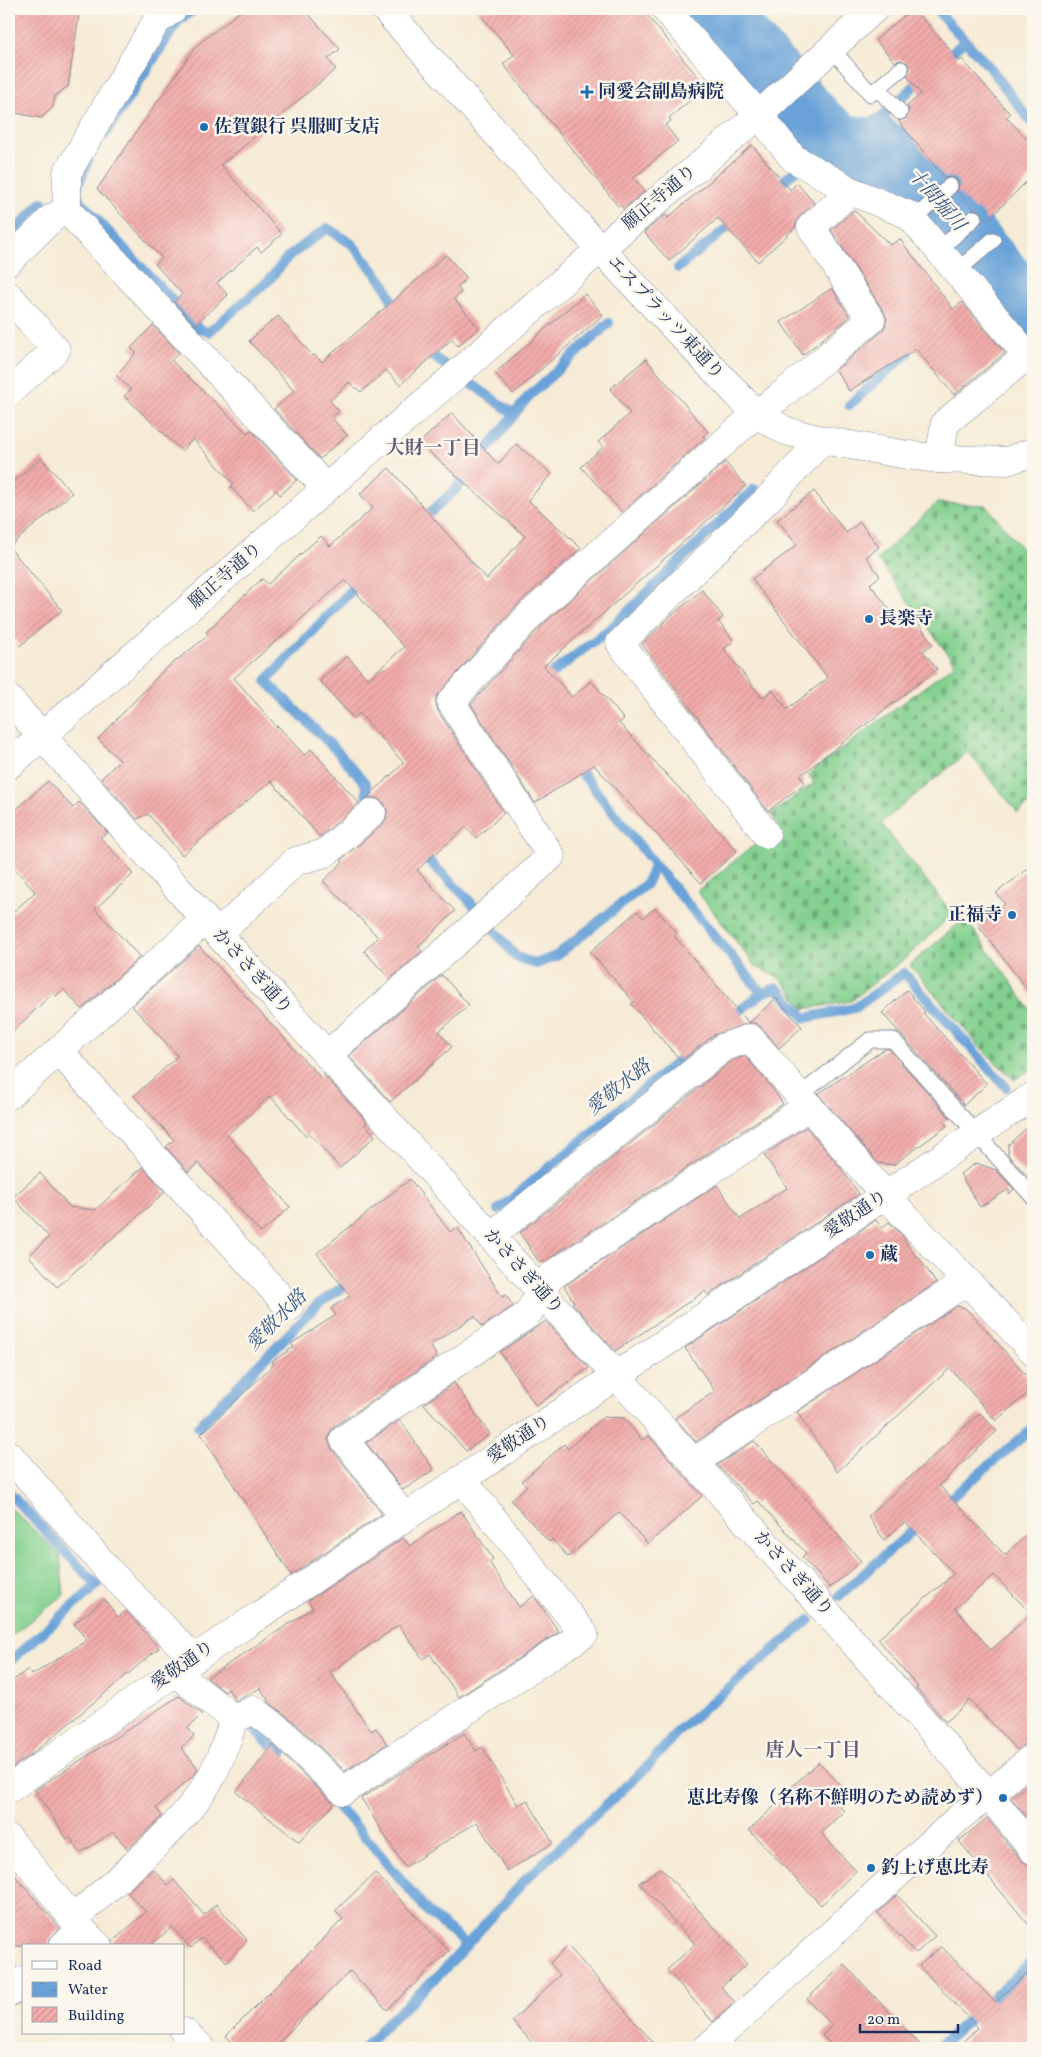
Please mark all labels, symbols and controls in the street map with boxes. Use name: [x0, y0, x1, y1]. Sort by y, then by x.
place label: 同愛会副島病院: [598, 80, 724, 105]
marker: 同愛会副島病院: [580, 85, 594, 99]
place label: 佐賀銀行 呉服町支店: [214, 115, 380, 140]
marker: 佐賀銀行 呉服町支店: [198, 121, 210, 133]
street label: 願正寺通り: [617, 159, 703, 237]
water label: 十間堀川: [901, 163, 972, 239]
street label: エスプラッツ東通り: [601, 250, 729, 386]
district label: 大財一丁目: [385, 436, 481, 462]
street label: 願正寺通り: [184, 537, 268, 615]
place label: 長楽寺: [879, 607, 933, 632]
marker: 長楽寺: [863, 613, 875, 625]
place label: 正福寺: [948, 903, 1002, 928]
marker: 正福寺: [1006, 909, 1018, 921]
street label: かささぎ通り: [207, 924, 297, 1020]
water label: 愛敬水路: [581, 1053, 658, 1122]
street label: 愛敬通り: [819, 1185, 893, 1245]
street label: かささぎ通り: [478, 1224, 568, 1320]
place label: 蔵: [880, 1243, 898, 1268]
marker: 蔵: [864, 1249, 876, 1261]
water label: 愛敬水路: [241, 1284, 314, 1357]
street label: 愛敬通り: [482, 1410, 556, 1470]
street label: かささぎ通り: [748, 1526, 838, 1622]
street label: 愛敬通り: [146, 1635, 220, 1697]
district label: 唐人一丁目: [765, 1738, 861, 1764]
place label: 恵比寿像（名称不鮮明のため読めず）: [687, 1786, 993, 1811]
marker: 恵比寿像（名称不鮮明のため読めず）: [997, 1792, 1009, 1804]
place label: 釣上げ恵比寿: [881, 1856, 989, 1881]
marker: 釣上げ恵比寿: [865, 1862, 877, 1874]
legend: [22, 1944, 185, 2034]
text: Road: [68, 1956, 102, 1977]
text: Water: [68, 1980, 108, 2001]
scale bar: [860, 2002, 957, 2034]
text: Building: [68, 2006, 125, 2027]
text: 20 m: [867, 2010, 900, 2031]

